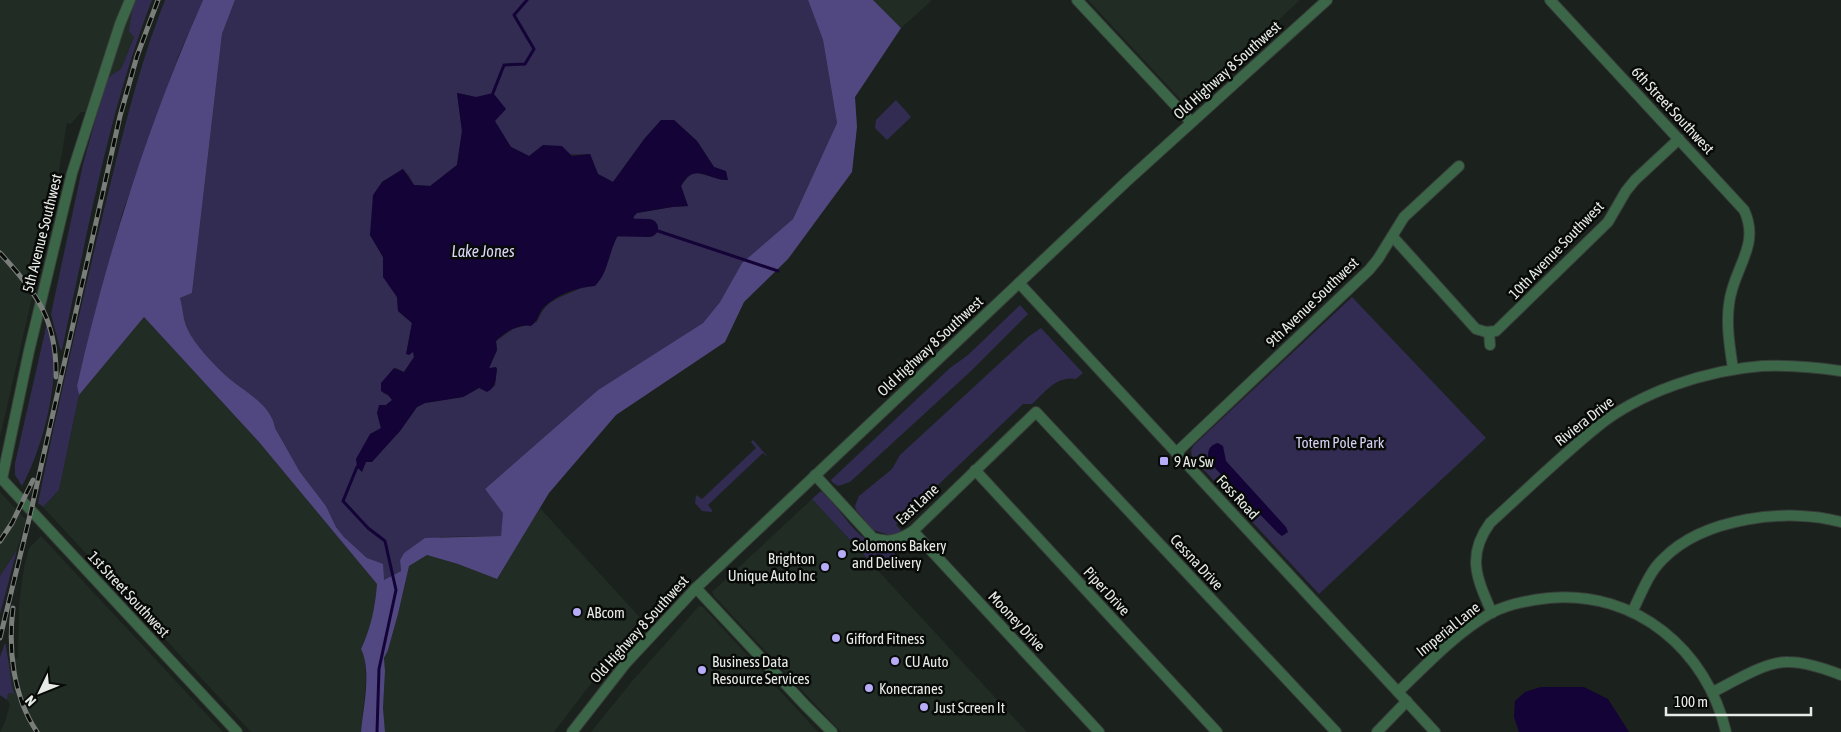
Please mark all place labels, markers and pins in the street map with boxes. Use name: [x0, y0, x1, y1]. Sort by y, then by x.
place label: 9 Av Sw: [1174, 453, 1214, 470]
marker: 9 Av Sw: [1158, 455, 1170, 467]
place label: Solomons Bakery and Delivery: [852, 537, 947, 571]
marker: Solomons Bakery and Delivery: [836, 548, 848, 560]
place label: Brighton Unique Auto Inc: [728, 550, 815, 584]
marker: Brighton Unique Auto Inc: [819, 561, 831, 573]
place label: ABcom: [587, 604, 625, 621]
marker: ABcom: [571, 606, 583, 618]
place label: Gifford Fitness: [846, 630, 925, 647]
marker: Gifford Fitness: [830, 632, 842, 644]
place label: Business Data Resource Services: [712, 653, 810, 687]
place label: CU Auto: [905, 653, 948, 670]
marker: CU Auto: [889, 655, 901, 667]
marker: Business Data Resource Services: [696, 664, 708, 676]
place label: Konecranes: [879, 680, 943, 697]
marker: Konecranes: [863, 682, 875, 694]
place label: Just Screen It: [934, 699, 1005, 716]
marker: Just Screen It: [918, 701, 930, 713]

